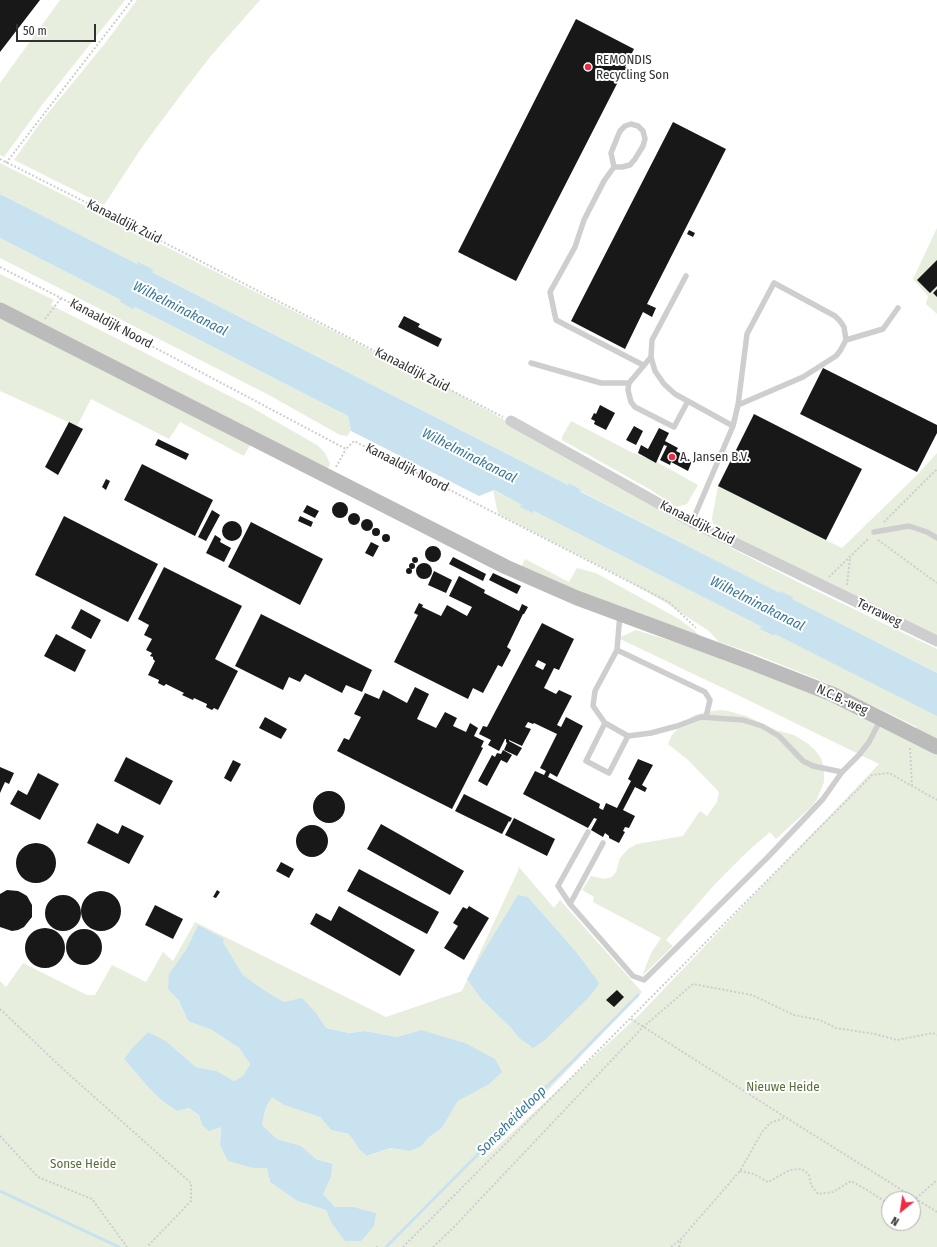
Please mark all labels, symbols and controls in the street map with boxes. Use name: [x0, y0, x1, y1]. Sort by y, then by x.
scale bar: [18, 16, 98, 42]
text: 50 m: [23, 24, 47, 38]
place label: REMONDIS Recycling Son: [596, 52, 669, 83]
marker: REMONDIS Recycling Son: [583, 62, 593, 72]
street label: Kanaaldijk Zuid: [84, 197, 164, 247]
water label: Wilhelminakanaal: [130, 278, 230, 340]
street label: Kanaaldijk Noord: [67, 296, 155, 352]
street label: Kanaaldijk Zuid: [372, 345, 452, 395]
water label: Wilhelminakanaal: [419, 425, 519, 487]
street label: Kanaaldijk Noord: [363, 440, 451, 496]
place label: A. Jansen B.V.: [680, 449, 749, 465]
marker: A. Jansen B.V.: [667, 452, 677, 462]
street label: Kanaaldijk Zuid: [657, 498, 737, 548]
water label: Wilhelminakanaal: [707, 573, 807, 635]
street label: Terraweg: [854, 596, 904, 630]
street label: N.C.B.-weg: [814, 681, 870, 719]
park label: Nieuwe Heide: [746, 1079, 820, 1095]
water label: Sonseheideloop: [474, 1083, 550, 1159]
park label: Sonse Heide: [50, 1156, 116, 1172]
north arrow: [881, 1191, 921, 1231]
text: N: [889, 1214, 901, 1228]

